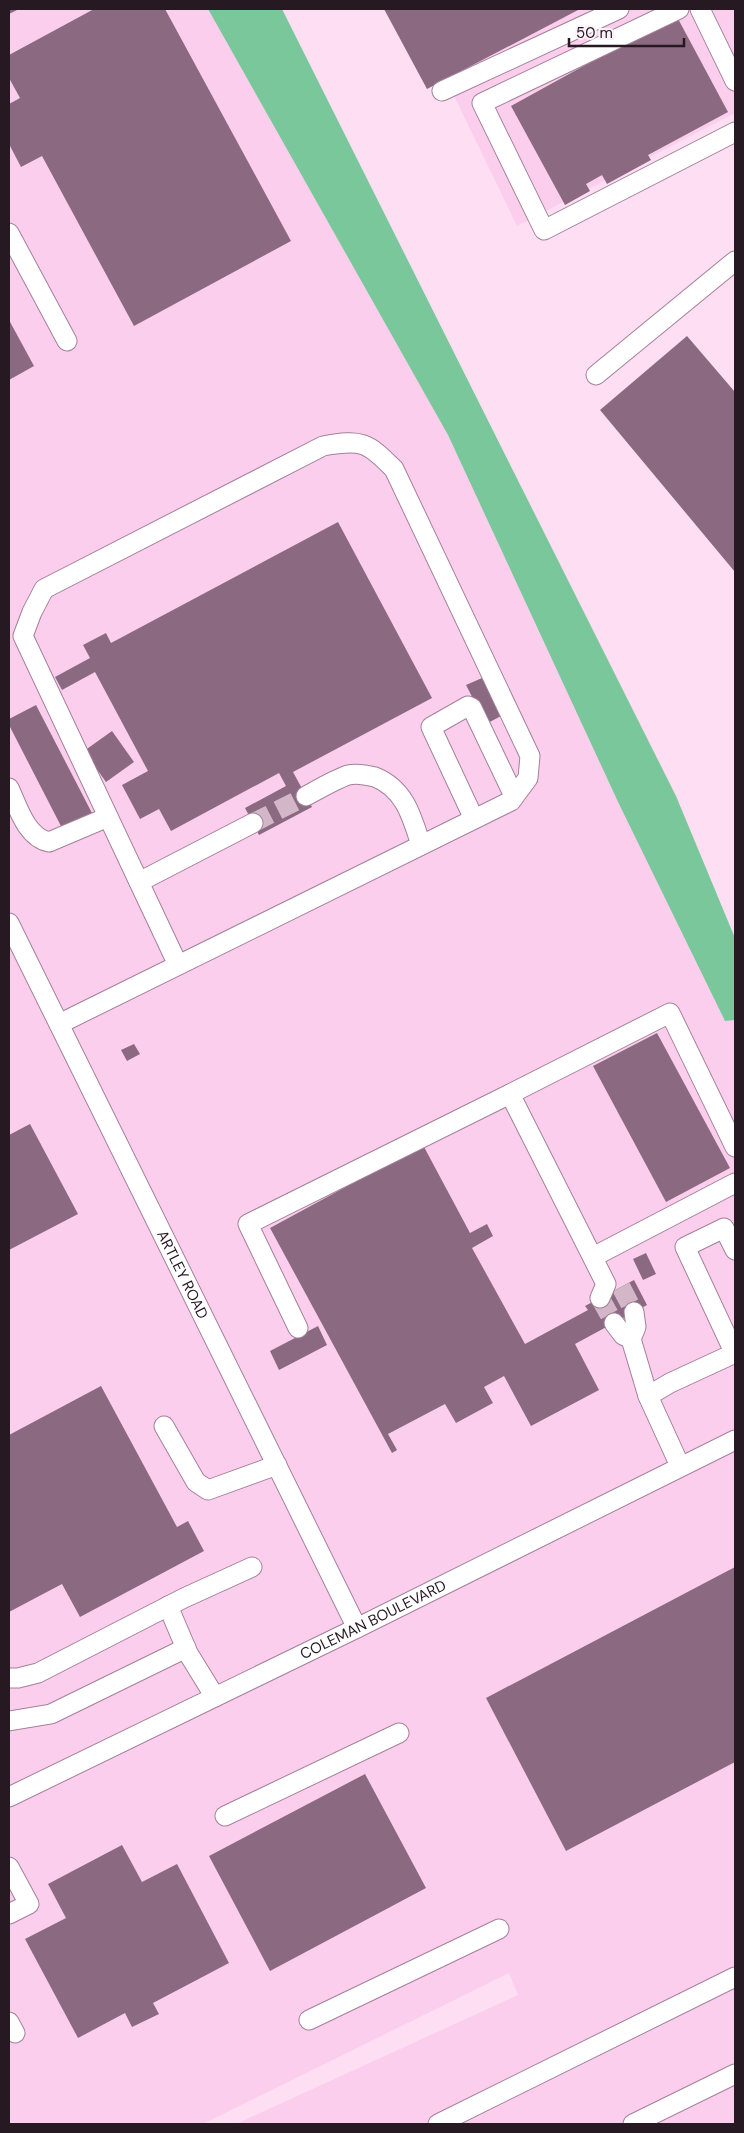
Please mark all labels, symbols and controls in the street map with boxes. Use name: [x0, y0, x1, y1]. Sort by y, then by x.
scale bar: [569, 15, 684, 47]
text: 50 m: [576, 23, 613, 43]
street label: ARTLEY ROAD: [152, 1227, 213, 1322]
street label: COLEMAN BOULEVARD: [297, 1575, 450, 1664]

